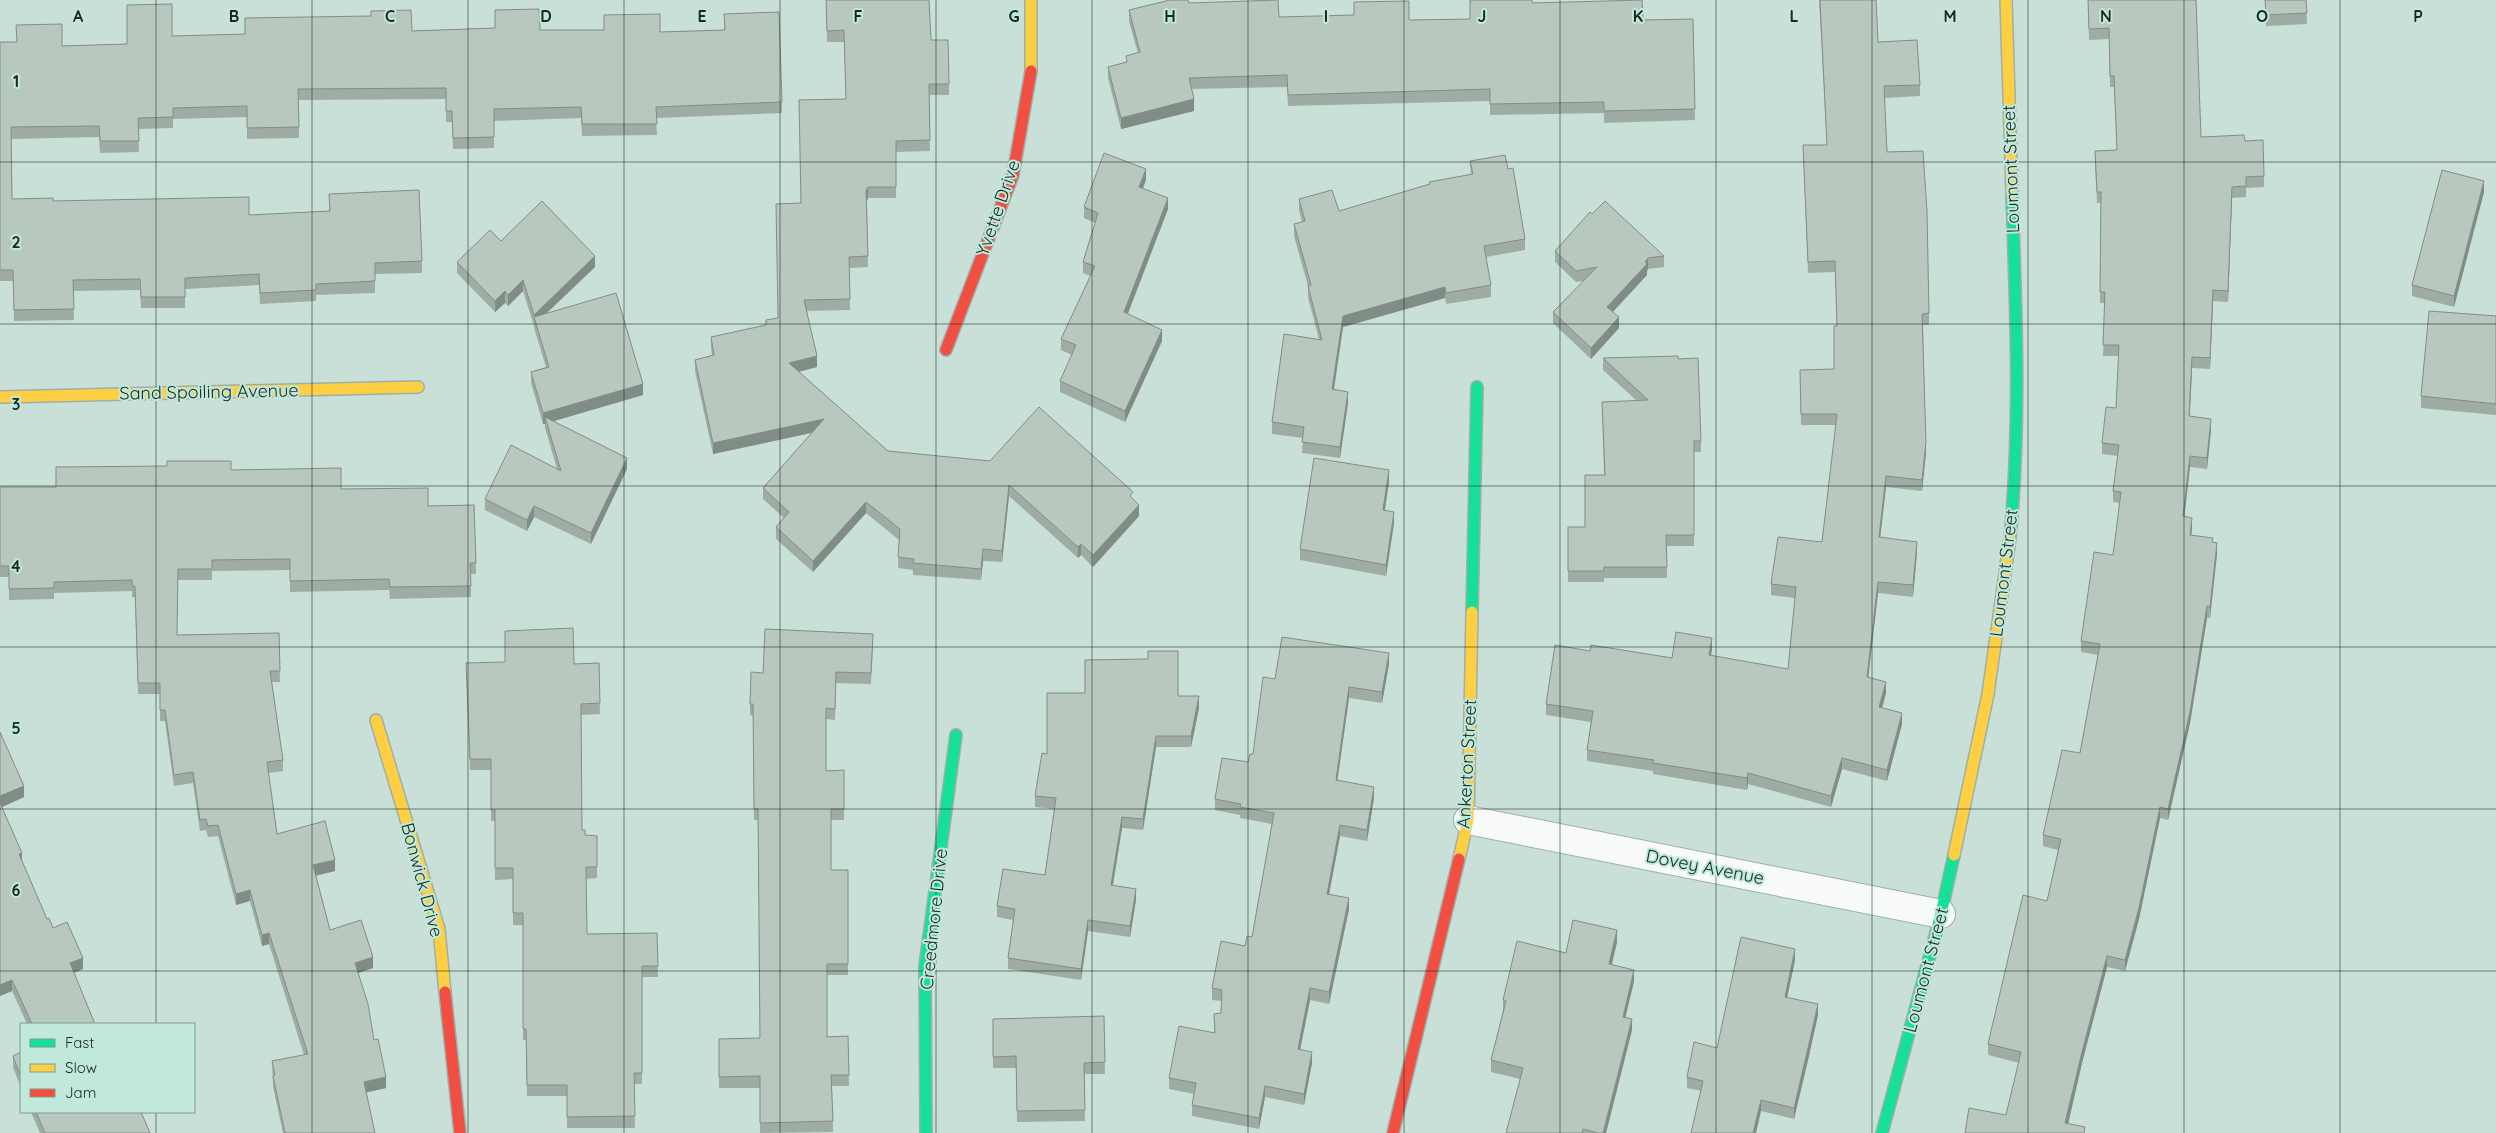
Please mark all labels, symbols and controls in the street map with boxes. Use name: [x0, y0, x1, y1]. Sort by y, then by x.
text: A: [73, 6, 84, 26]
text: B: [229, 6, 239, 26]
text: C: [385, 6, 395, 26]
text: D: [540, 6, 552, 26]
text: E: [697, 6, 707, 26]
text: F: [854, 6, 863, 26]
text: G: [1008, 6, 1020, 26]
text: H: [1164, 6, 1176, 26]
text: I: [1324, 6, 1328, 26]
text: J: [1478, 6, 1486, 26]
text: K: [1633, 6, 1643, 26]
text: L: [1790, 6, 1799, 26]
text: M: [1943, 6, 1957, 26]
text: N: [2100, 6, 2112, 26]
text: O: [2256, 6, 2268, 26]
text: P: [2413, 6, 2423, 26]
text: 1: [13, 71, 19, 91]
street label: Loumont Street: [1997, 104, 2024, 234]
street label: Yvette Drive: [970, 157, 1025, 259]
text: 2: [11, 232, 21, 252]
street label: Sand Spoiling Avenue: [119, 378, 299, 405]
text: 3: [12, 394, 20, 414]
street label: Loumont Street: [1984, 508, 2023, 638]
text: 4: [11, 556, 21, 576]
street label: Ankerton Street: [1452, 699, 1481, 829]
text: 5: [11, 718, 21, 738]
street label: Bonwick Drive: [396, 820, 449, 940]
street label: Dovey Avenue: [1644, 844, 1766, 889]
street label: Creedmore Drive: [915, 847, 952, 991]
text: 6: [12, 880, 21, 900]
street label: Loumont Street: [1898, 905, 1953, 1035]
legend: [20, 1023, 195, 1113]
text: Fast: [65, 1033, 94, 1052]
text: Slow: [65, 1058, 97, 1077]
text: Jam: [65, 1083, 96, 1102]

